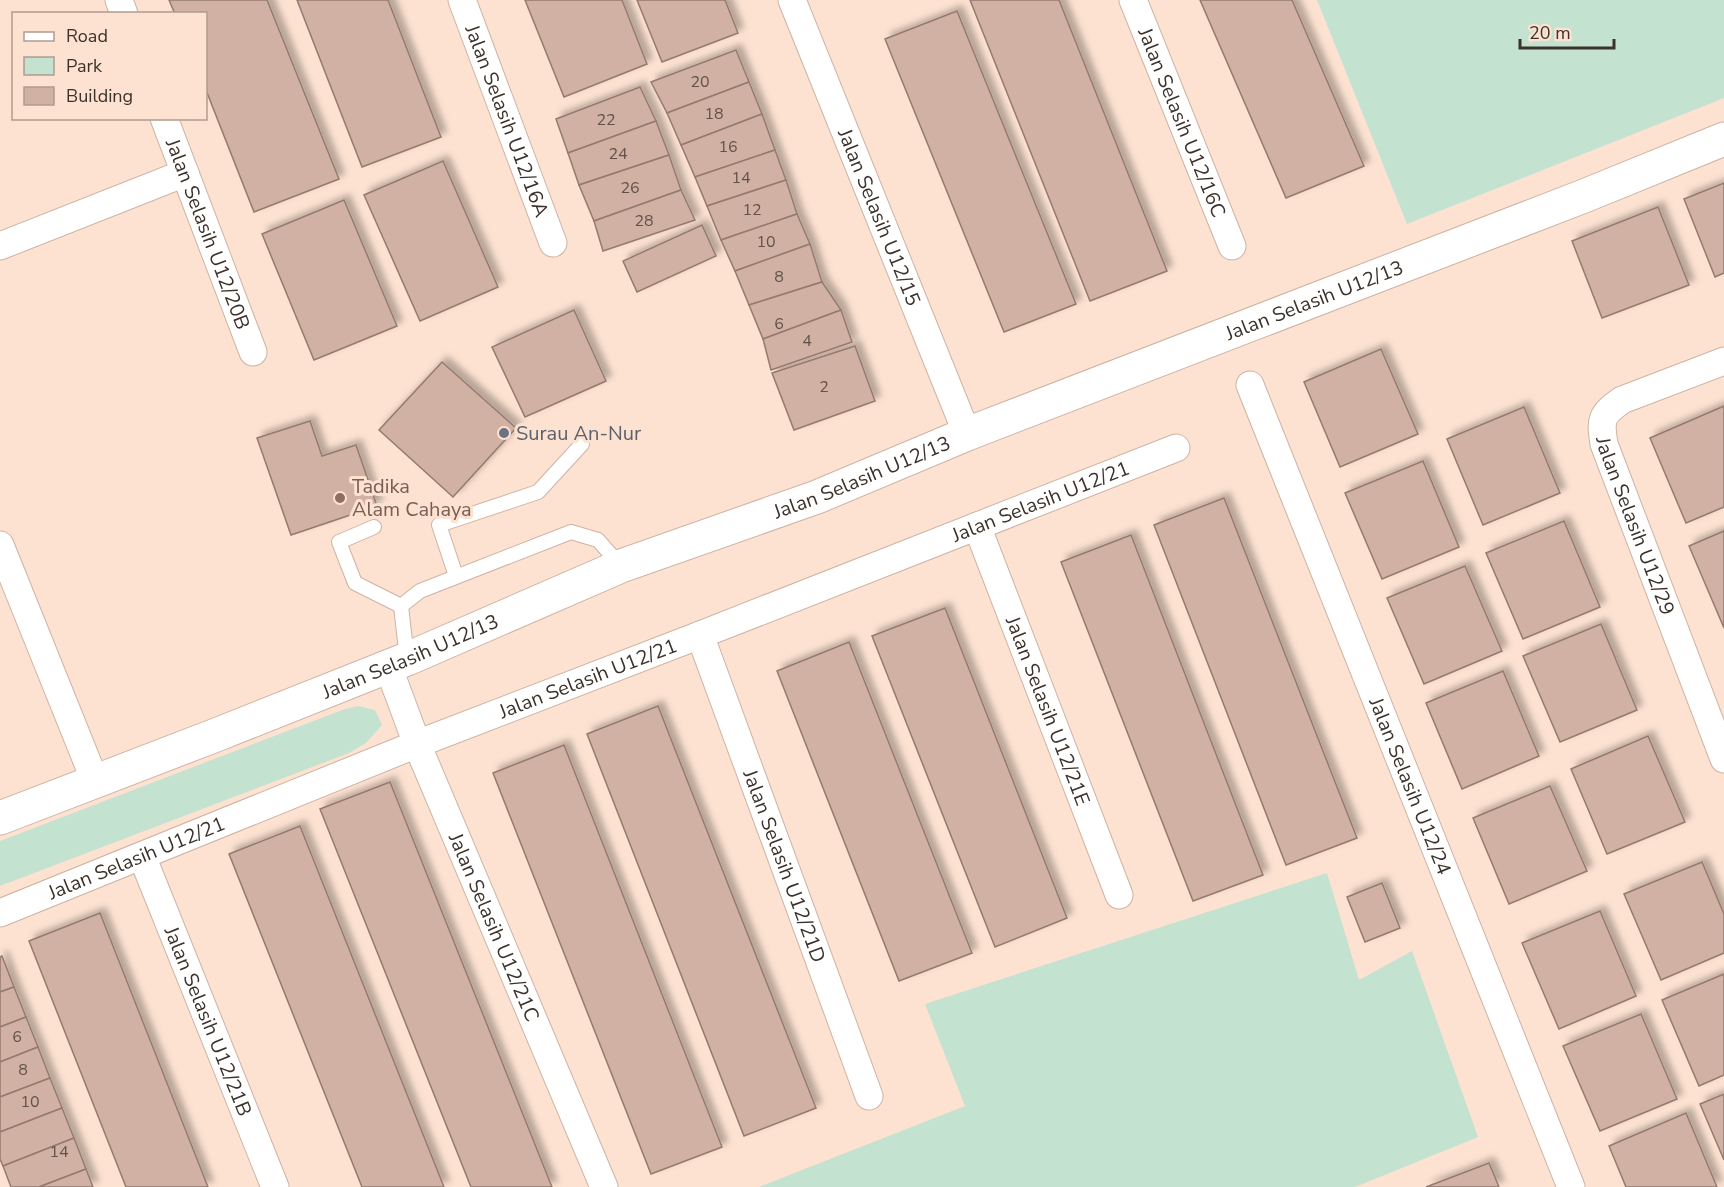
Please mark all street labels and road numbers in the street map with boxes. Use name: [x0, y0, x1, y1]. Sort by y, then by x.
street label: Jalan Selasih U12/16A: [459, 20, 556, 221]
street label: Jalan Selasih U12/16C: [1132, 23, 1233, 221]
street label: Jalan Selasih U12/15: [831, 124, 927, 310]
street label: Jalan Selasih U12/20B: [159, 134, 257, 333]
street label: Jalan Selasih U12/13: [1220, 254, 1407, 347]
street label: Jalan Selasih U12/13: [769, 429, 954, 525]
street label: Jalan Selasih U12/29: [1589, 434, 1681, 619]
street label: Jalan Selasih U12/21: [947, 454, 1133, 549]
street label: Jalan Selasih U12/13: [317, 607, 503, 705]
street label: Jalan Selasih U12/21E: [999, 612, 1097, 809]
street label: Jalan Selasih U12/21: [494, 632, 681, 725]
street label: Jalan Selasih U12/24: [1363, 693, 1458, 879]
street label: Jalan Selasih U12/21D: [737, 765, 832, 966]
street label: Jalan Selasih U12/21: [43, 810, 229, 906]
street label: Jalan Selasih U12/21C: [442, 828, 546, 1025]
street label: Jalan Selasih U12/21B: [158, 921, 259, 1120]

